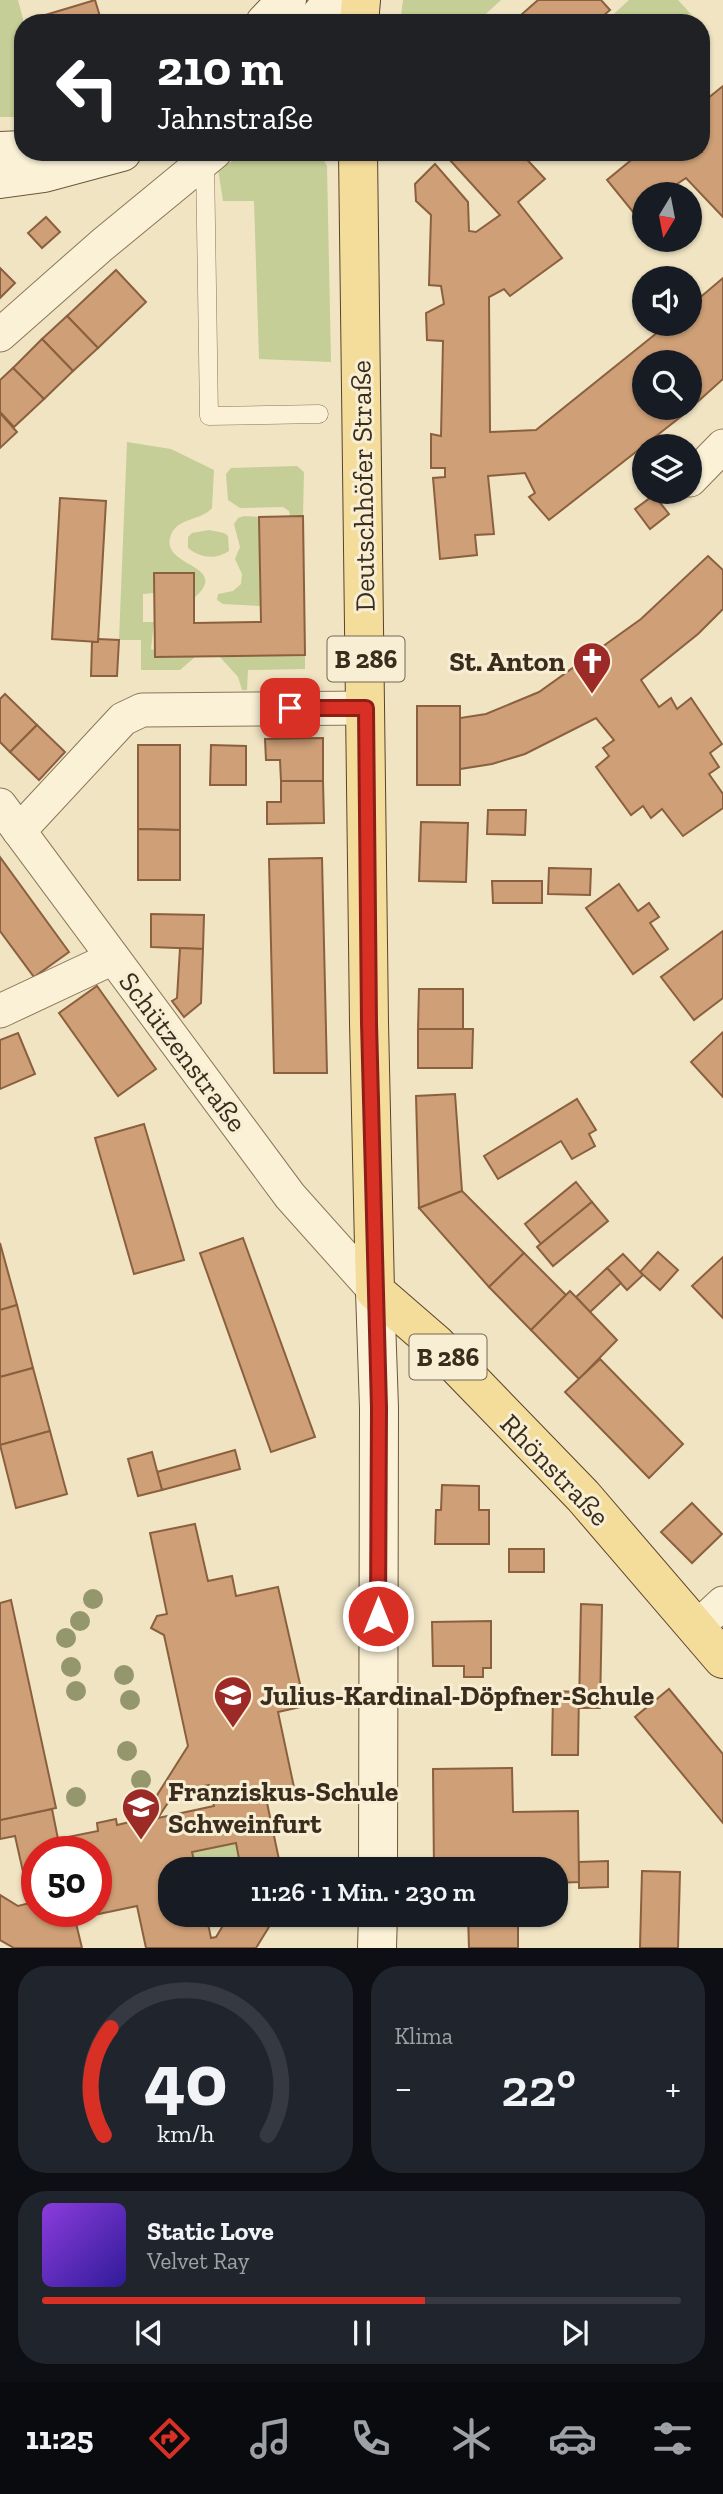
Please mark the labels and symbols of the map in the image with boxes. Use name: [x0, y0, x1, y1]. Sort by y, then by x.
north arrow: [632, 182, 702, 252]
street label: Deutschhöfer Straße: [344, 360, 382, 612]
road number: B 286: [328, 636, 404, 681]
church icon: St. Anton: [571, 640, 613, 695]
place label: St. Anton: [449, 645, 565, 678]
pin: [260, 678, 320, 738]
street label: Schützenstraße: [112, 966, 254, 1138]
road number: B 286: [410, 1334, 486, 1380]
street label: Rhönstraße: [494, 1407, 616, 1533]
position arrow: [341, 1579, 415, 1653]
school or university icon: Julius-Kardinal-Döpfner-Schule: [212, 1674, 254, 1729]
place label: Julius-Kardinal-Döpfner-Schule: [260, 1679, 654, 1712]
place label: Franziskus-Schule Schweinfurt: [168, 1775, 398, 1840]
school or university icon: Franziskus-Schule Schweinfurt: [120, 1786, 162, 1841]
speed limit sign: 50: [21, 1836, 112, 1927]

